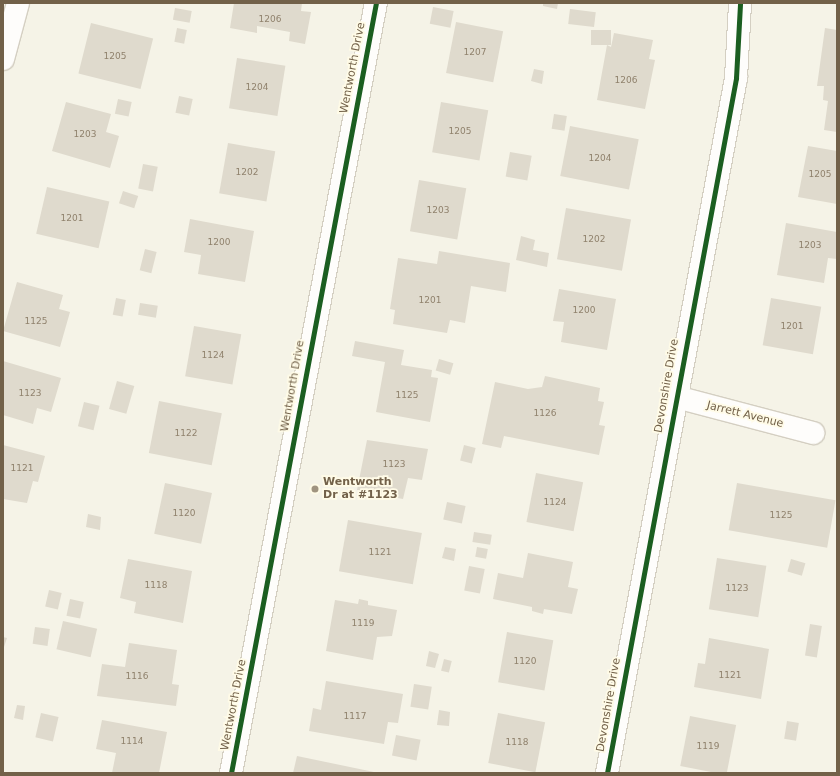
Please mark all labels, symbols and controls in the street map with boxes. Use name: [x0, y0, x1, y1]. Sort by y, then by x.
house number: 1206: [259, 14, 281, 24]
street label: Wentworth Drive: [338, 21, 368, 115]
house number: 1207: [464, 47, 486, 57]
house number: 1205: [104, 51, 126, 61]
house number: 1206: [615, 75, 637, 85]
house number: 1204: [246, 82, 268, 92]
house number: 1205: [449, 126, 471, 136]
house number: 1203: [74, 129, 96, 139]
house number: 1204: [589, 153, 611, 163]
house number: 1202: [236, 167, 258, 177]
house number: 1205: [809, 169, 831, 179]
house number: 1203: [427, 205, 449, 215]
house number: 1201: [61, 213, 83, 223]
house number: 1202: [583, 234, 605, 244]
house number: 1200: [208, 237, 230, 247]
house number: 1203: [799, 240, 821, 250]
house number: 1201: [419, 295, 441, 305]
house number: 1200: [573, 305, 595, 315]
house number: 1125: [25, 316, 47, 326]
house number: 1201: [781, 321, 803, 331]
street label: Devonshire Drive: [652, 338, 682, 434]
street label: Wentworth Drive: [278, 339, 308, 433]
house number: 1124: [202, 350, 224, 360]
house number: 1123: [19, 388, 41, 398]
house number: 1125: [396, 390, 418, 400]
street label: Jarrett Avenue: [705, 399, 785, 431]
house number: 1126: [534, 408, 556, 418]
house number: 1122: [175, 428, 197, 438]
house number: 1123: [383, 459, 405, 469]
house number: 1121: [11, 463, 33, 473]
place label: Wentworth Dr at #1123: [323, 476, 398, 502]
marker: Wentworth Dr at #1123: [310, 484, 320, 494]
house number: 1124: [544, 497, 566, 507]
house number: 1120: [173, 508, 195, 518]
house number: 1125: [770, 510, 792, 520]
house number: 1121: [369, 547, 391, 557]
house number: 1118: [145, 580, 167, 590]
house number: 1123: [726, 583, 748, 593]
house number: 1119: [352, 618, 374, 628]
house number: 1120: [514, 656, 536, 666]
street label: Devonshire Drive: [594, 657, 624, 753]
street label: Wentworth Drive: [219, 658, 249, 752]
house number: 1121: [719, 670, 741, 680]
house number: 1116: [126, 671, 148, 681]
house number: 1117: [344, 711, 366, 721]
house number: 1114: [121, 736, 143, 746]
house number: 1118: [506, 737, 528, 747]
house number: 1119: [697, 741, 719, 751]

